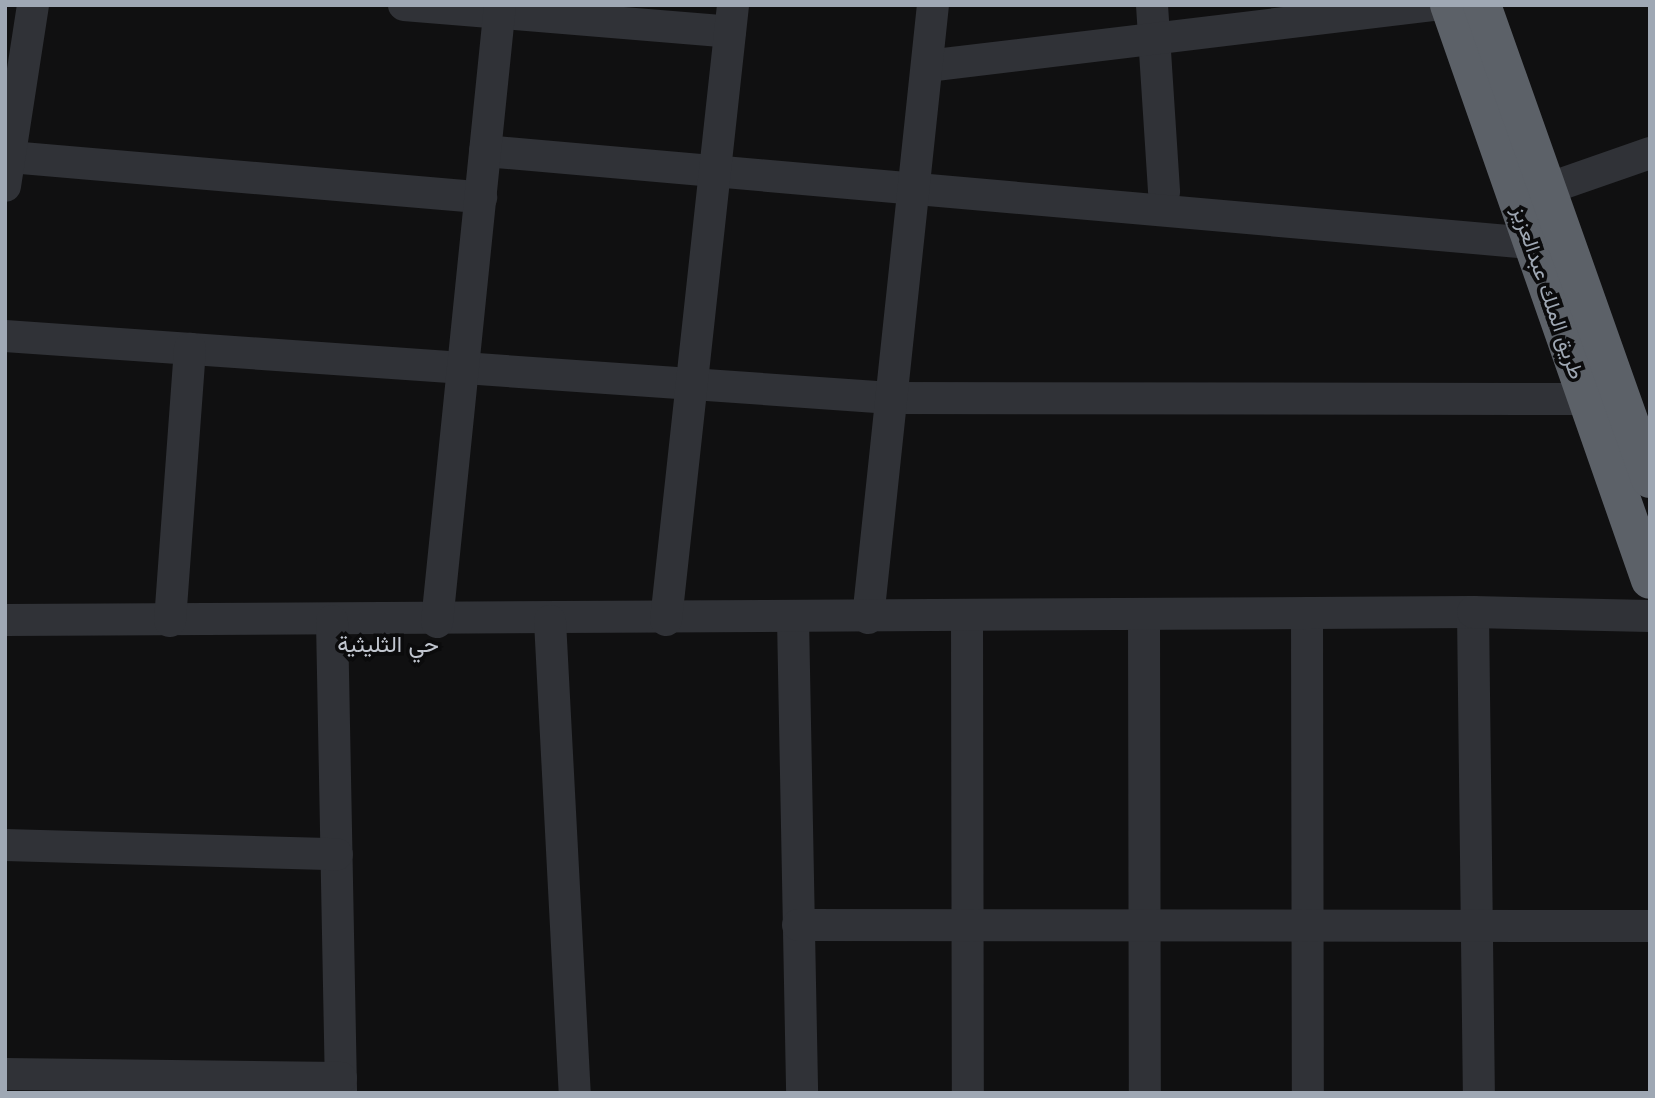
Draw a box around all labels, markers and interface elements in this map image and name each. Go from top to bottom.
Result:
street label: طريق الملك عبدالعزيز [1507,203,1589,383]
district label: حي الثليثية [337,630,439,658]

